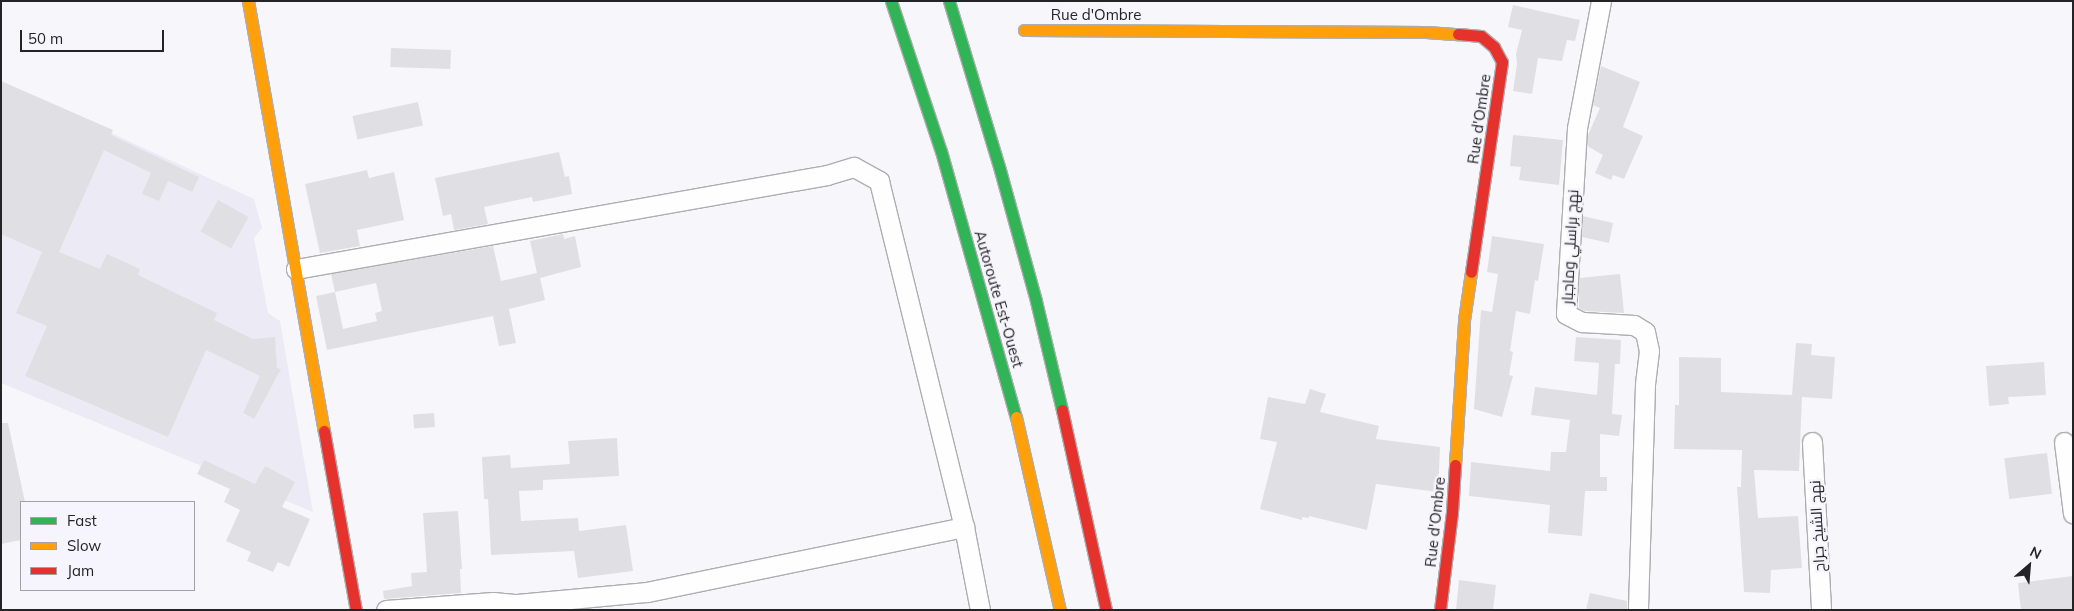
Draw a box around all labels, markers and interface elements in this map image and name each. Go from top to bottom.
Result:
street label: Rue d'Ombre [1051,6,1141,24]
scale bar [22,20,166,52]
text: 50 m [28,29,63,48]
street label: Rue d'Ombre [1464,73,1494,165]
street label: نهج براسلي وماجبار [1558,189,1582,305]
street label: Autoroute Est-Ouest [971,228,1027,370]
street label: Rue d'Ombre [1421,476,1449,568]
street label: نهج الشيخ جراح [1806,480,1828,572]
legend [20,501,195,591]
text: Fast [67,511,97,530]
text: Slow [67,536,101,555]
north arrow [2004,541,2054,591]
text: N [2027,542,2045,563]
text: Jam [67,561,94,580]

